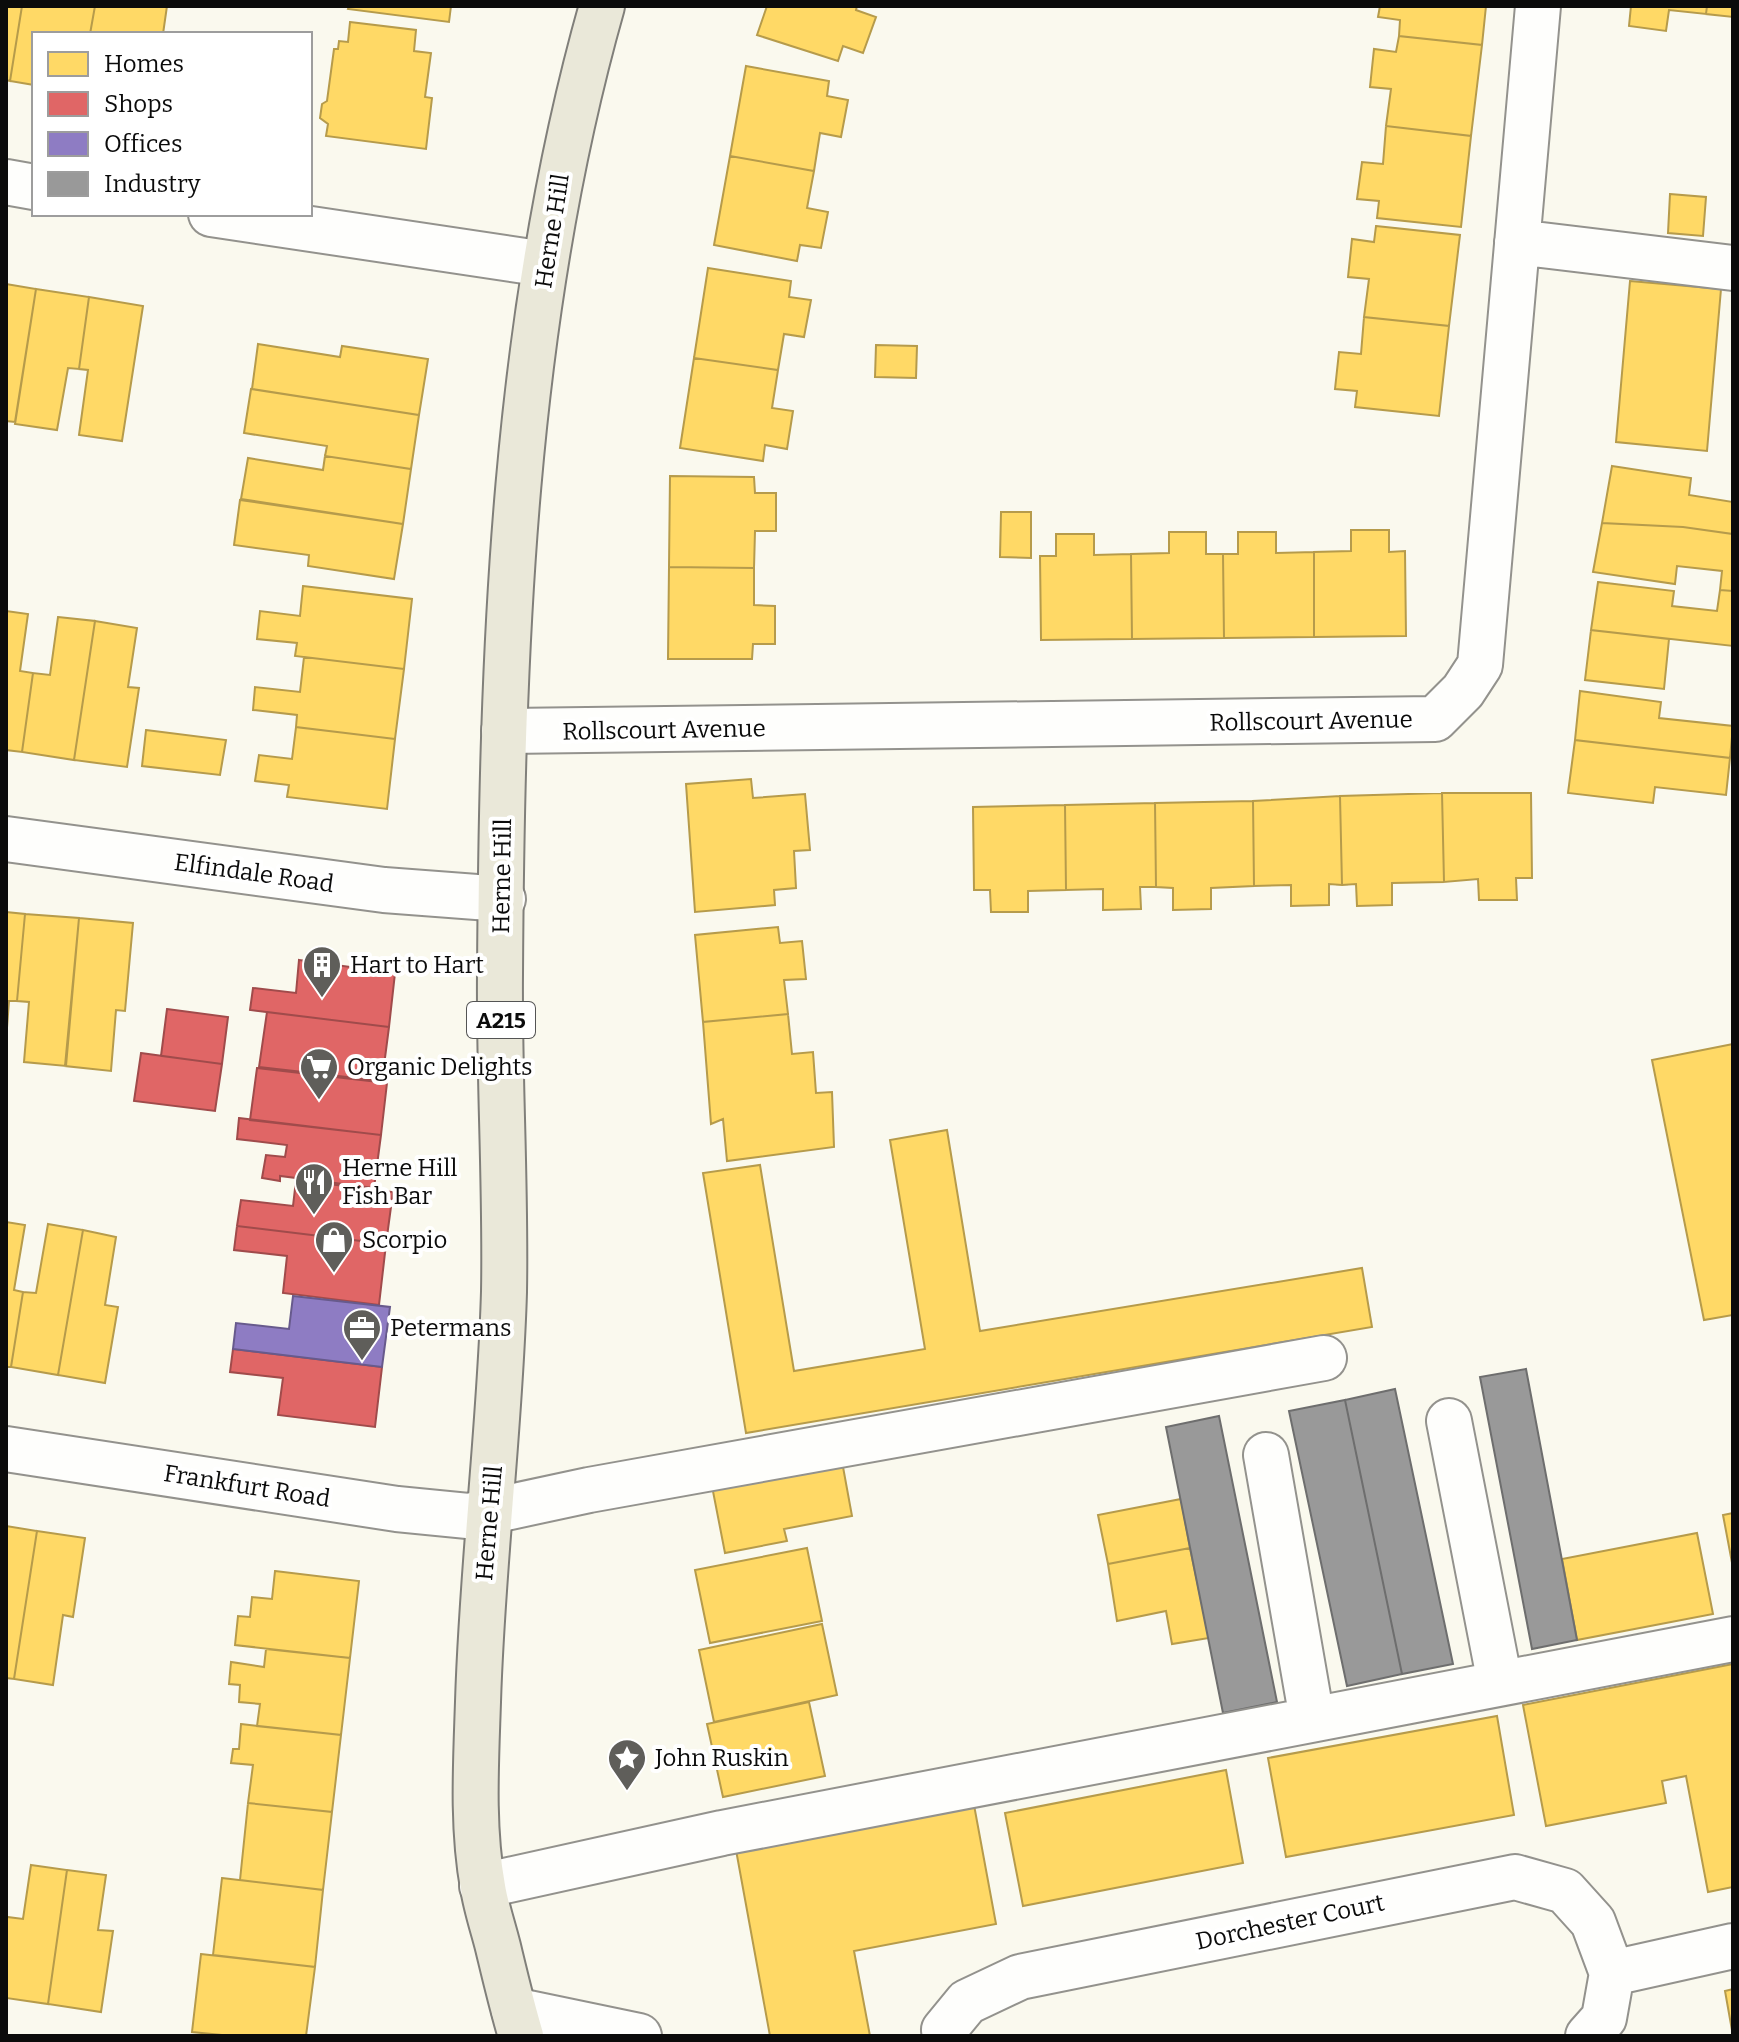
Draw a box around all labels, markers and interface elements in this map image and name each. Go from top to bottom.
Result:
legend [32,32,312,216]
text: Homes [104,50,184,78]
text: Shops [104,90,173,118]
text: Offices [104,130,182,158]
text: Industry [104,170,201,198]
street label: Herne Hill [529,172,575,290]
street label: Rollscourt Avenue [1209,705,1413,737]
street label: Rollscourt Avenue [562,714,766,746]
street label: Herne Hill [487,818,517,934]
street label: Elfindale Road [172,848,336,898]
building icon: Hart to Hart [301,944,343,999]
place label: Hart to Hart [350,951,484,979]
road number: A215 [467,1002,535,1038]
supermarket icon: Organic Delights [298,1046,340,1101]
place label: Organic Delights [347,1053,533,1081]
place label: Herne Hill Fish Bar [342,1154,457,1210]
restaurant icon: Herne Hill Fish Bar [293,1161,335,1216]
shop icon: Scorpio [313,1219,355,1274]
place label: Scorpio [362,1226,447,1254]
office icon: Petermans [341,1307,383,1362]
place label: Petermans [390,1314,512,1342]
street label: Frankfurt Road [162,1459,332,1513]
street label: Herne Hill [470,1464,508,1582]
place icon: John Ruskin [606,1737,648,1792]
place label: John Ruskin [654,1744,789,1772]
street label: Dorchester Court [1193,1888,1387,1956]

